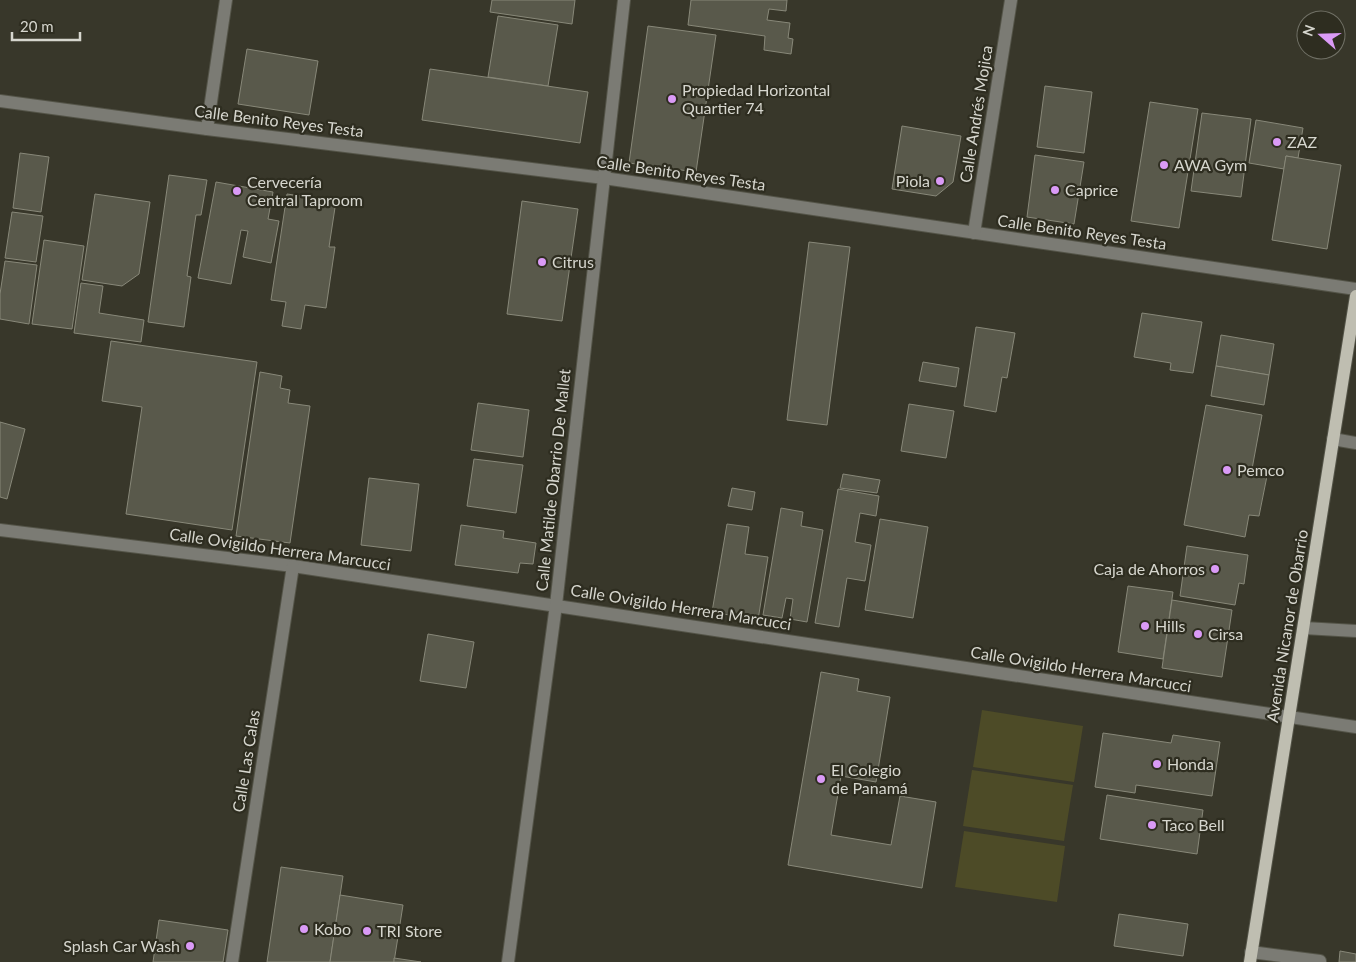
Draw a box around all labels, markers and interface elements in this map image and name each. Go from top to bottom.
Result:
scale bar [12,10,80,42]
north arrow [1296,10,1346,60]
text: 20 m [20,17,54,35]
text: N [1298,22,1318,38]
street label: Calle Andrés Mojica [955,44,996,184]
place label: Propiedad Horizontal Quartier 74 [682,80,830,117]
marker: Propiedad Horizontal Quartier 74 [666,93,678,105]
street label: Calle Benito Reyes Testa [193,101,365,140]
place label: ZAZ [1287,132,1317,151]
marker: ZAZ [1271,136,1283,148]
street label: Calle Benito Reyes Testa [595,151,767,194]
place label: AWA Gym [1174,155,1247,174]
marker: AWA Gym [1158,159,1170,171]
place label: Piola [896,171,930,190]
place label: Cervecería Central Taproom [247,172,363,209]
marker: Piola [934,175,946,187]
place label: Caprice [1065,180,1118,199]
marker: Caprice [1049,184,1061,196]
marker: Cervecería Central Taproom [231,185,243,197]
street label: Calle Benito Reyes Testa [996,210,1168,253]
place label: Citrus [552,252,594,271]
marker: Citrus [536,256,548,268]
street label: Calle Matilde Obarrio De Mallet [531,368,574,592]
place label: Pemco [1237,460,1284,479]
marker: Pemco [1221,464,1233,476]
street label: Calle Ovigildo Herrera Marcucci [168,524,392,573]
street label: Avenida Nicanor de Obarrio [1262,528,1311,724]
place label: Caja de Ahorros [1093,559,1205,578]
marker: Caja de Ahorros [1209,563,1221,575]
street label: Calle Ovigildo Herrera Marcucci [569,580,793,633]
place label: Hills [1155,616,1185,635]
marker: Hills [1139,620,1151,632]
place label: Cirsa [1208,624,1243,643]
marker: Cirsa [1192,628,1204,640]
street label: Calle Ovigildo Herrera Marcucci [969,642,1193,695]
street label: Calle Las Calas [228,708,263,813]
place label: Honda [1167,754,1214,773]
marker: Honda [1151,758,1163,770]
place label: El Colegio de Panamá [831,760,908,797]
marker: El Colegio de Panamá [815,773,827,785]
place label: Taco Bell [1162,815,1224,834]
marker: Taco Bell [1146,819,1158,831]
place label: Kobo [314,919,351,938]
place label: TRI Store [377,921,442,940]
marker: Kobo [298,923,310,935]
marker: TRI Store [361,925,373,937]
place label: Splash Car Wash [63,936,180,955]
marker: Splash Car Wash [184,940,196,952]

